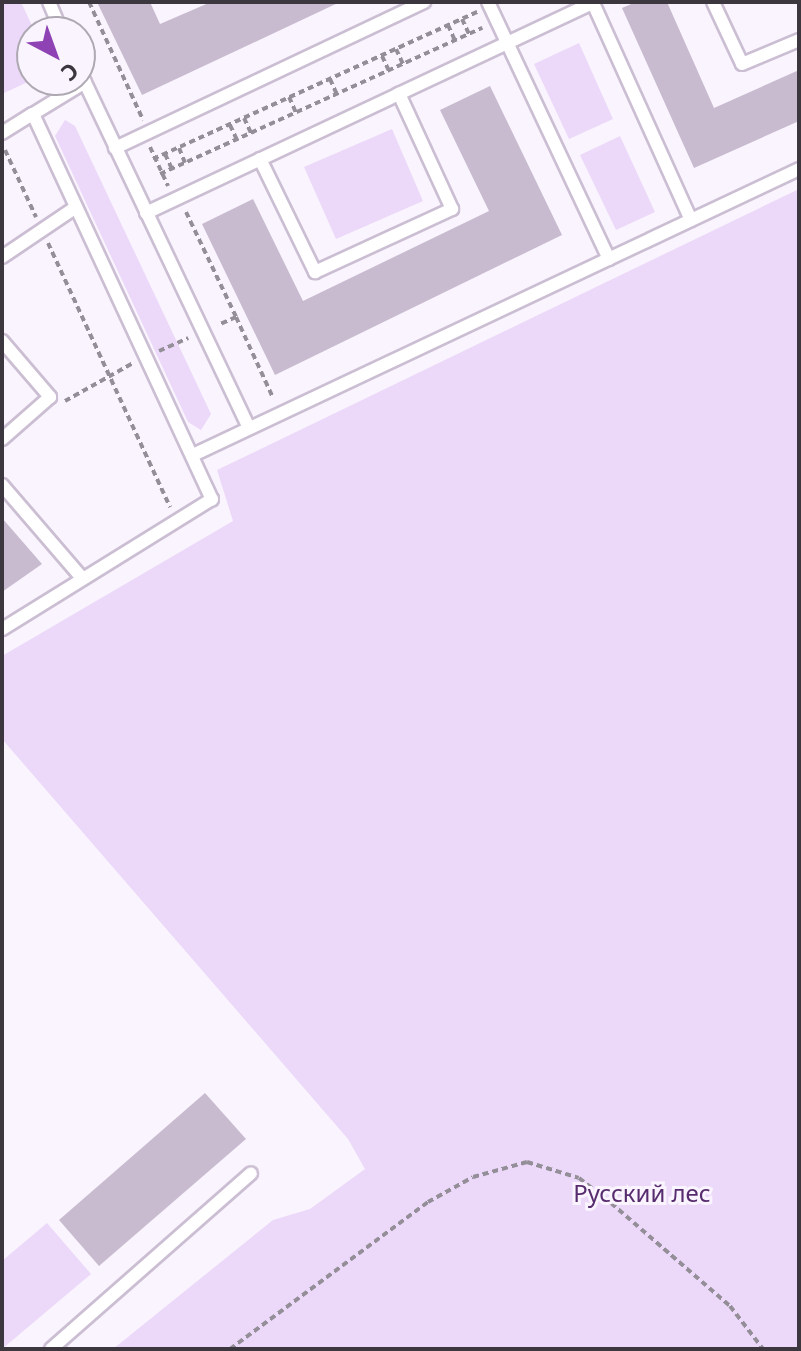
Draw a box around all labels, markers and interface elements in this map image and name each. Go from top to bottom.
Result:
north arrow [16,16,96,96]
text: С [55,57,86,89]
park label: Русский лес [573,1179,711,1207]

